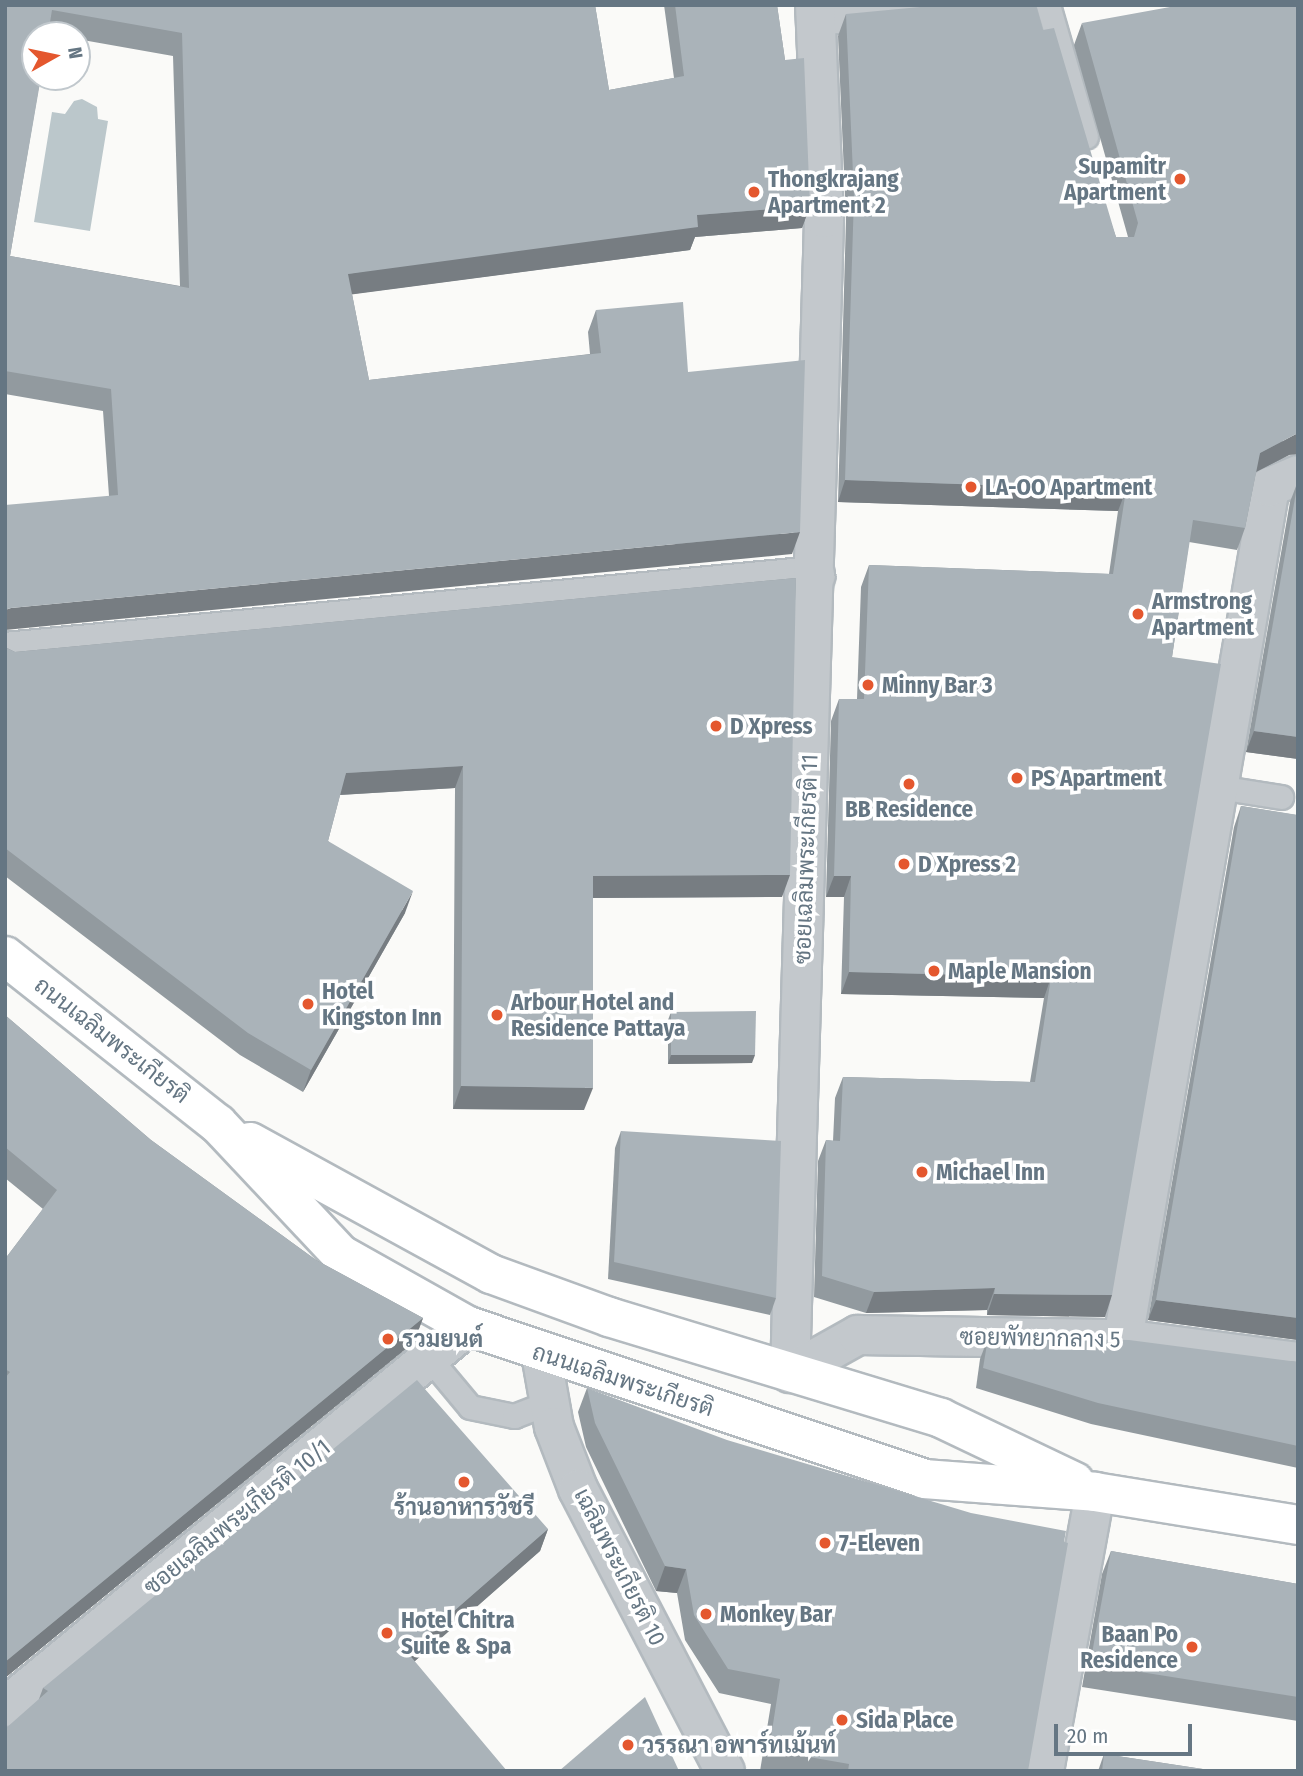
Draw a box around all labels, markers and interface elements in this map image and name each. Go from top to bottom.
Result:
north arrow [21,21,91,91]
text: N [63,46,88,60]
place label: Supamitr Apartment [1064,152,1166,206]
place label: Thongkrajang Apartment 2 [768,165,899,219]
marker: Supamitr Apartment [1172,171,1188,187]
marker: Thongkrajang Apartment 2 [746,184,762,200]
place label: LA-OO Apartment [985,473,1152,501]
marker: LA-OO Apartment [963,479,979,495]
place label: Armstrong Apartment [1152,587,1254,641]
marker: Armstrong Apartment [1130,606,1146,622]
place label: Minny Bar 3 [882,671,993,699]
marker: Minny Bar 3 [860,677,876,693]
place label: D Xpress [730,712,813,740]
marker: D Xpress [708,718,724,734]
street label: ซอยเฉลิมพระเกียรติ 11 [789,754,823,964]
place label: PS Apartment [1031,764,1162,792]
marker: PS Apartment [1009,770,1025,786]
marker: BB Residence [901,776,917,792]
place label: BB Residence [845,795,973,823]
place label: D Xpress 2 [918,850,1016,878]
marker: D Xpress 2 [896,856,912,872]
place label: Maple Mansion [948,957,1091,985]
marker: Maple Mansion [926,963,942,979]
street label: ถนนเฉลิมพระเกียรติ [29,971,195,1109]
place label: Hotel Kingston Inn [322,977,442,1031]
place label: Arbour Hotel and Residence Pattaya [511,988,685,1042]
marker: Hotel Kingston Inn [300,996,316,1012]
marker: Arbour Hotel and Residence Pattaya [489,1007,505,1023]
place label: Michael Inn [936,1158,1045,1186]
marker: Michael Inn [914,1164,930,1180]
street label: ซอยพัทยากลาง 5 [959,1323,1121,1353]
place label: รวมยนต์ [402,1325,483,1353]
marker: รวมยนต์ [380,1331,396,1347]
street label: ถนนเฉลิมพระเกียรติ [529,1338,717,1422]
street label: ซอยเฉลิมพระเกียรติ 10/1 [138,1433,336,1601]
marker: ร้านอาหารวัชรี [456,1474,472,1490]
street label: เฉลิมพระเกียรติ 10 [569,1484,671,1650]
place label: ร้านอาหารวัชรี [394,1493,534,1521]
place label: 7-Eleven [839,1529,920,1557]
marker: 7-Eleven [817,1535,833,1551]
place label: Monkey Bar [720,1600,832,1628]
place label: Hotel Chitra Suite & Spa [401,1606,515,1660]
marker: Monkey Bar [698,1606,714,1622]
place label: Baan Po Residence [1080,1620,1178,1674]
marker: Hotel Chitra Suite & Spa [379,1625,395,1641]
marker: Baan Po Residence [1184,1639,1200,1655]
place label: Sida Place [856,1706,954,1734]
scale bar [1058,1710,1196,1754]
marker: Sida Place [834,1712,850,1728]
text: 20 m [1067,1723,1108,1749]
place label: วรรณา อพาร์ทเม้นท์ [642,1731,836,1759]
marker: วรรณา อพาร์ทเม้นท์ [620,1737,636,1753]

